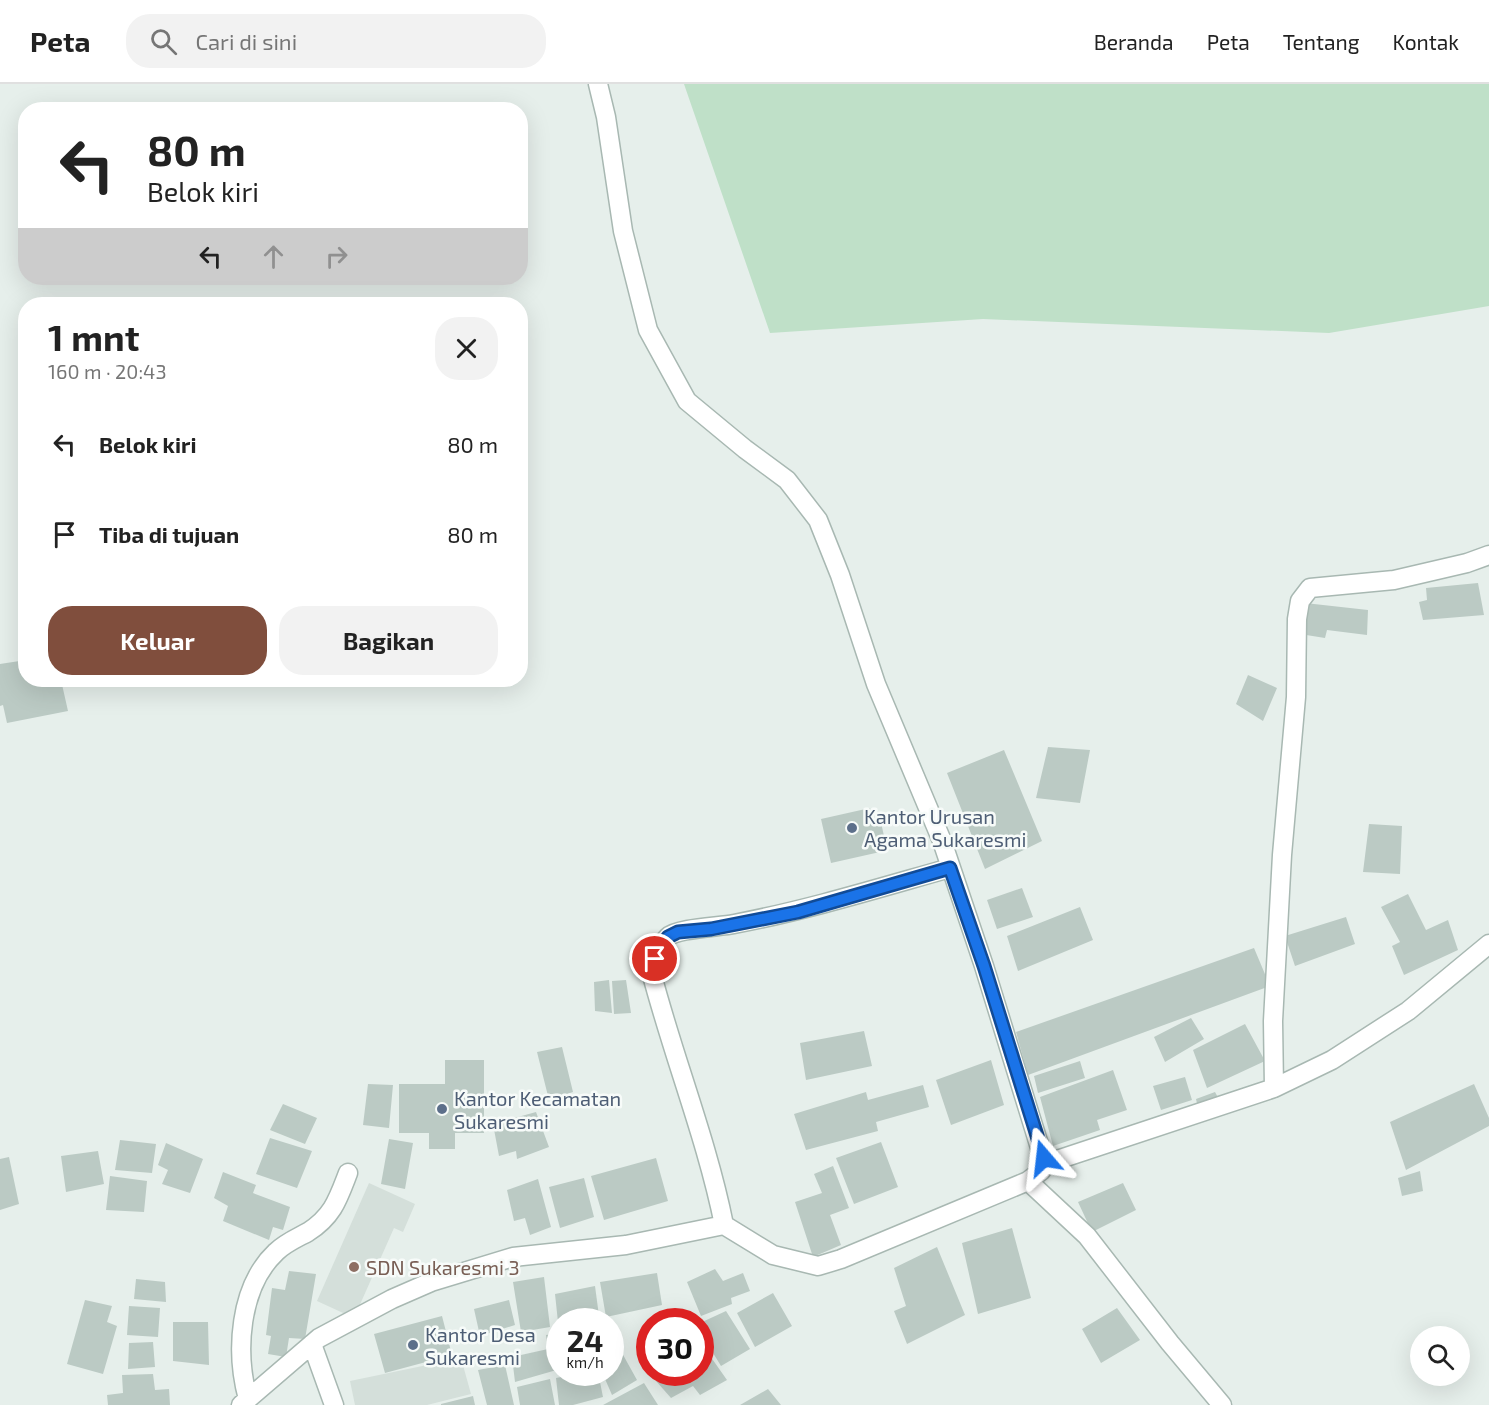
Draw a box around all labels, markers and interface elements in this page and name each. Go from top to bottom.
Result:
search box [126,14,546,68]
text: Peta [30,24,90,58]
icon: search [147,25,180,58]
text: Cari di sini [195,28,297,54]
text: Beranda [1094,29,1174,54]
text: Peta [1207,29,1250,54]
text: Tentang [1283,29,1360,54]
text: Kontak [1393,29,1459,54]
text: 80 m [147,124,246,174]
icon: left [48,126,126,204]
text: Belok kiri [147,175,259,207]
icon: left [194,240,227,273]
icon: ahead [257,240,290,273]
icon: right [320,240,353,273]
text: 1 mnt [48,315,139,358]
button: close [435,317,498,380]
text: 160 m · 20:43 [48,359,167,383]
icon: left [48,428,81,461]
text: Belok kiri [99,431,196,457]
text: 80 m [447,431,498,457]
icon: arrive [48,518,81,551]
text: Tiba di tujuan [99,521,239,547]
text: 80 m [447,521,498,547]
button: Keluar [48,606,267,675]
button: Bagikan [279,606,498,675]
place label: Kantor Urusan Agama Sukaresmi [864,804,1026,851]
marker: Kantor Urusan Agama Sukaresmi [845,821,859,835]
pin [629,933,680,984]
icon: arrive [638,942,671,975]
place label: Kantor Kecamatan Sukaresmi [454,1086,621,1133]
marker: Kantor Kecamatan Sukaresmi [435,1102,449,1116]
position arrow [1012,1126,1076,1190]
place label: SDN Sukaresmi 3 [366,1255,520,1279]
marker: SDN Sukaresmi 3 [347,1260,361,1274]
speed limit sign: 30 [636,1308,714,1386]
place label: Kantor Desa Sukaresmi [425,1322,536,1369]
text: 24 [567,1322,603,1358]
map controls [1410,1326,1470,1386]
button: search [1410,1326,1470,1386]
marker: Kantor Desa Sukaresmi [406,1338,420,1352]
text: km/h [566,1353,604,1371]

